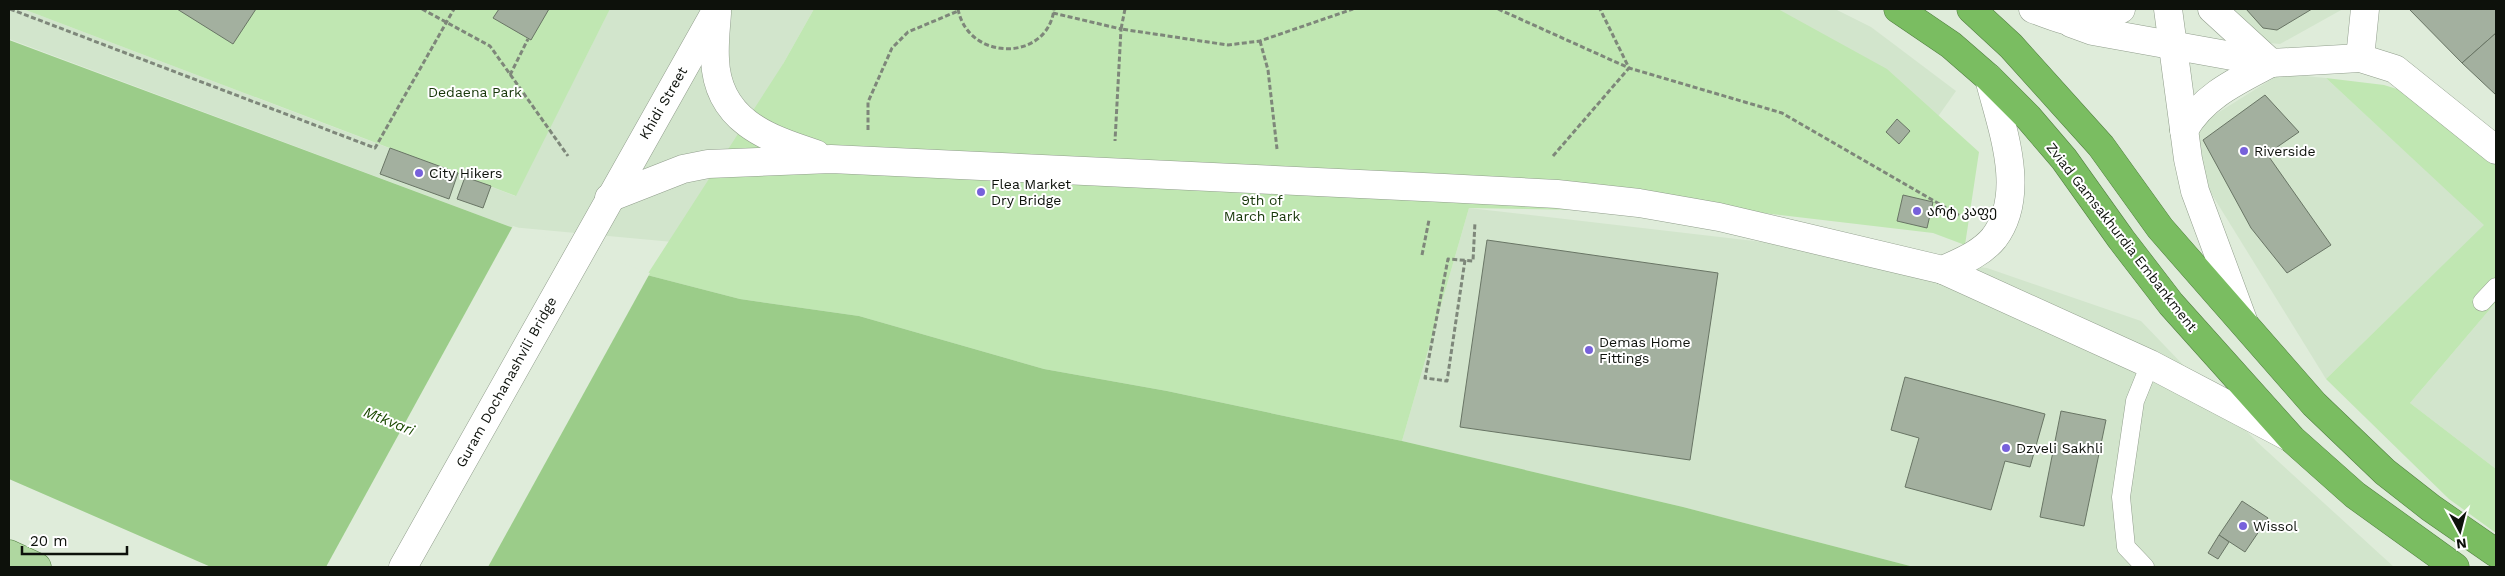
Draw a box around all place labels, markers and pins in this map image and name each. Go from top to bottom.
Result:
place label: Riverside [2254,143,2316,159]
marker: Riverside [2238,145,2250,157]
place label: City Hikers [429,165,502,181]
marker: City Hikers [413,167,425,179]
place label: Flea Market Dry Bridge [991,176,1071,208]
marker: Flea Market Dry Bridge [975,186,987,198]
place label: არტ კაფე [1927,203,1997,220]
marker: არტ კაფე [1911,205,1923,217]
place label: Demas Home Fittings [1599,334,1691,366]
marker: Demas Home Fittings [1583,344,1595,356]
place label: Dzveli Sakhli [2016,440,2103,456]
marker: Dzveli Sakhli [2000,442,2012,454]
place label: Wissol [2253,518,2298,534]
marker: Wissol [2237,520,2249,532]

